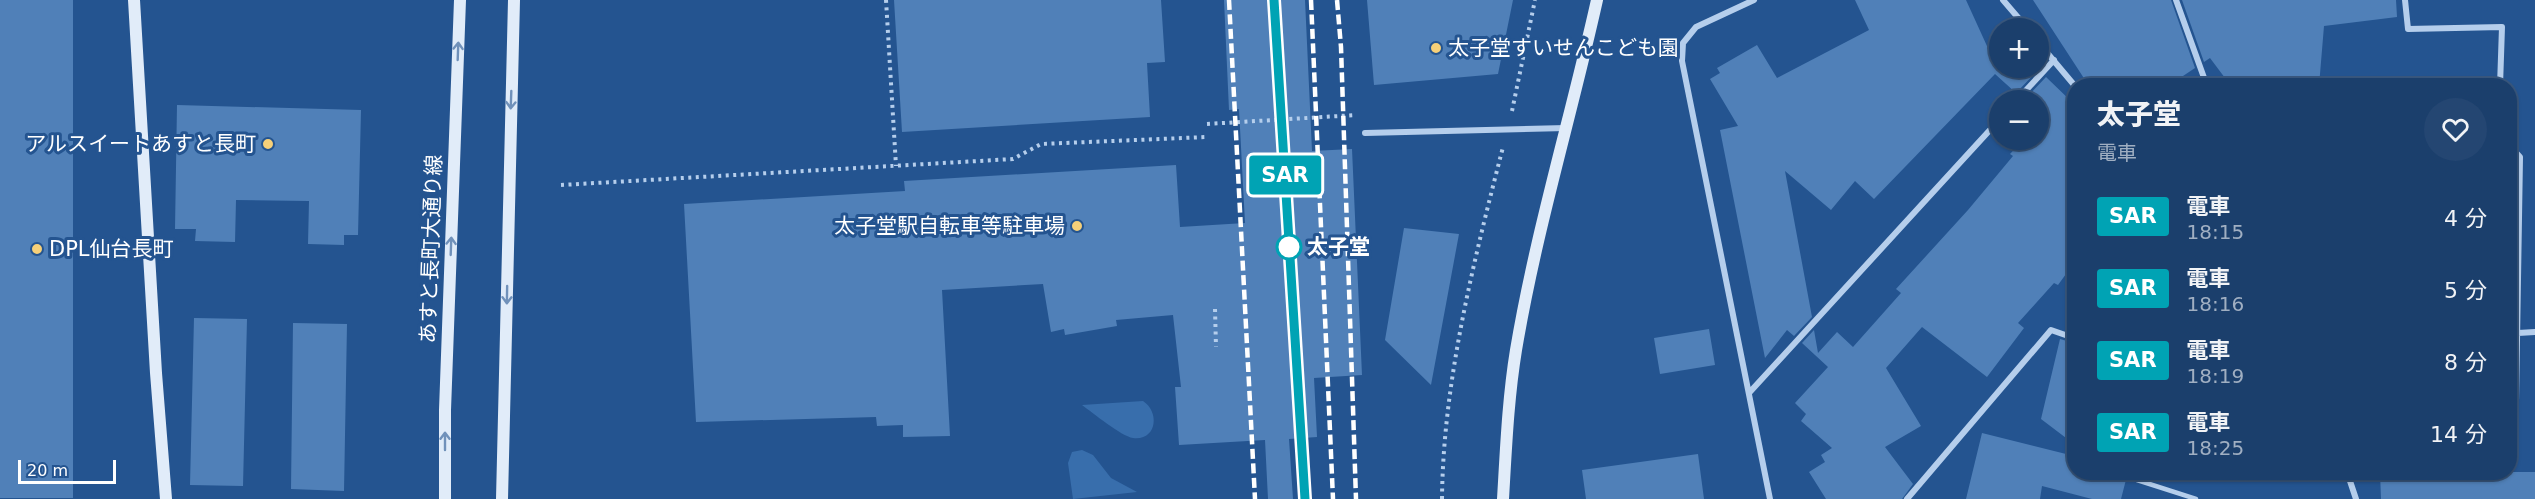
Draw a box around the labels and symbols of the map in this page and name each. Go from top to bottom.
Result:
place label: 太子堂すいせんこども園 [1448,36,1679,60]
one-way arrow [452,41,463,61]
marker: 太子堂すいせんこども園 [1429,41,1443,55]
one-way arrow [506,90,517,110]
place label: アルスイートあすと長町 [25,132,256,156]
marker: アルスイートあすと長町 [261,137,275,151]
street label: あすと長町大通り線 [416,154,446,344]
line badge: SAR [1250,156,1320,195]
place label: 太子堂駅自転車等駐車場 [834,214,1065,238]
marker: 太子堂駅自転車等駐車場 [1070,219,1084,233]
marker: 太子堂 [1276,234,1302,260]
place label: 太子堂 [1307,235,1370,259]
one-way arrow [445,236,456,256]
place label: DPL仙台長町 [49,237,174,261]
marker: DPL仙台長町 [30,242,44,256]
one-way arrow [501,285,512,305]
one-way arrow [439,431,451,451]
scale bar [18,457,116,484]

